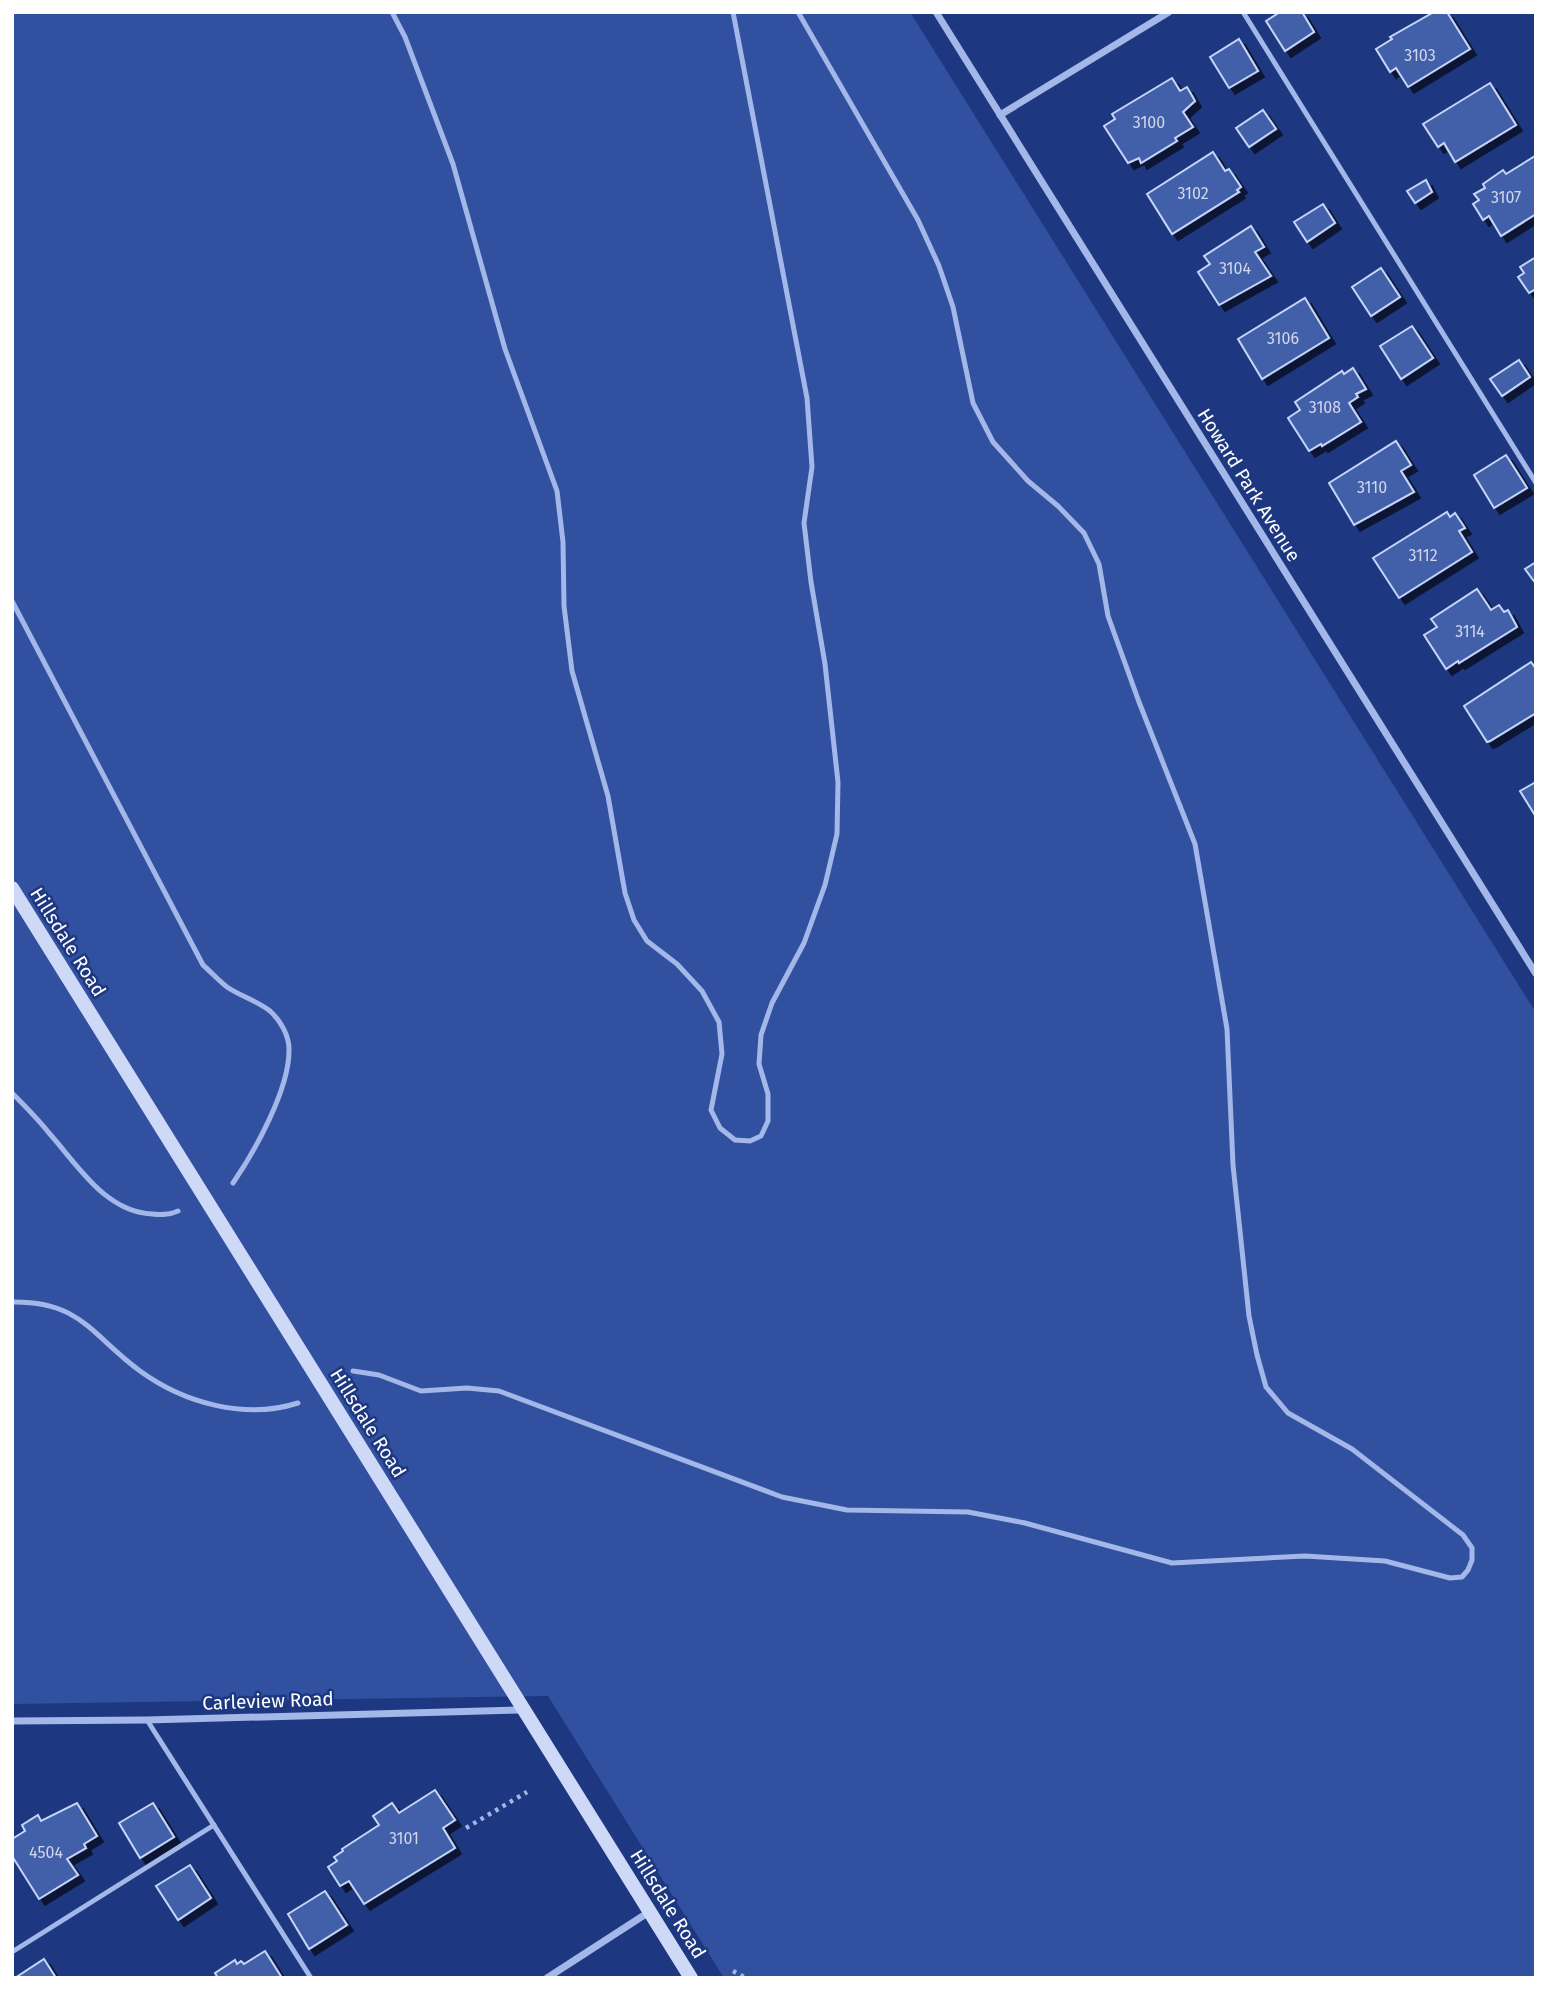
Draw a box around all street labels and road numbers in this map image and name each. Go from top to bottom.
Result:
street label: Howard Park Avenue [1193,404,1305,566]
street label: Hillsdale Road [25,883,111,1001]
street label: Hillsdale Road [325,1364,411,1482]
street label: Carleview Road [202,1687,334,1715]
street label: Hillsdale Road [625,1845,711,1963]

